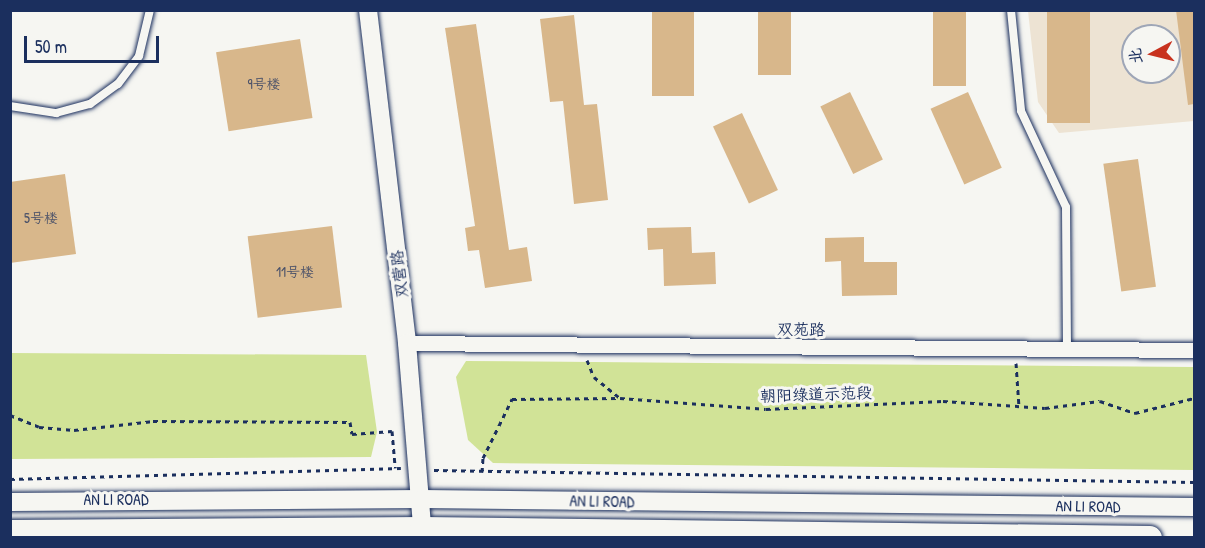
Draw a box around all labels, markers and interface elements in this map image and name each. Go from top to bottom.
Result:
scale bar [27,24,162,62]
north arrow [1121,24,1181,84]
text: 50 m [35,34,67,59]
text: 北 [1123,47,1147,65]
house number: 9号楼 [247,76,281,92]
house number: 5号楼 [24,210,58,226]
street label: 双营路 [387,249,411,299]
house number: 11号楼 [276,264,314,280]
street label: 双苑路 [777,319,825,339]
street label: 朝阳绿道示范段 [760,382,872,406]
street label: AN LI ROAD [84,489,148,509]
street label: AN LI ROAD [569,491,635,511]
street label: AN LI ROAD [1055,496,1121,516]

